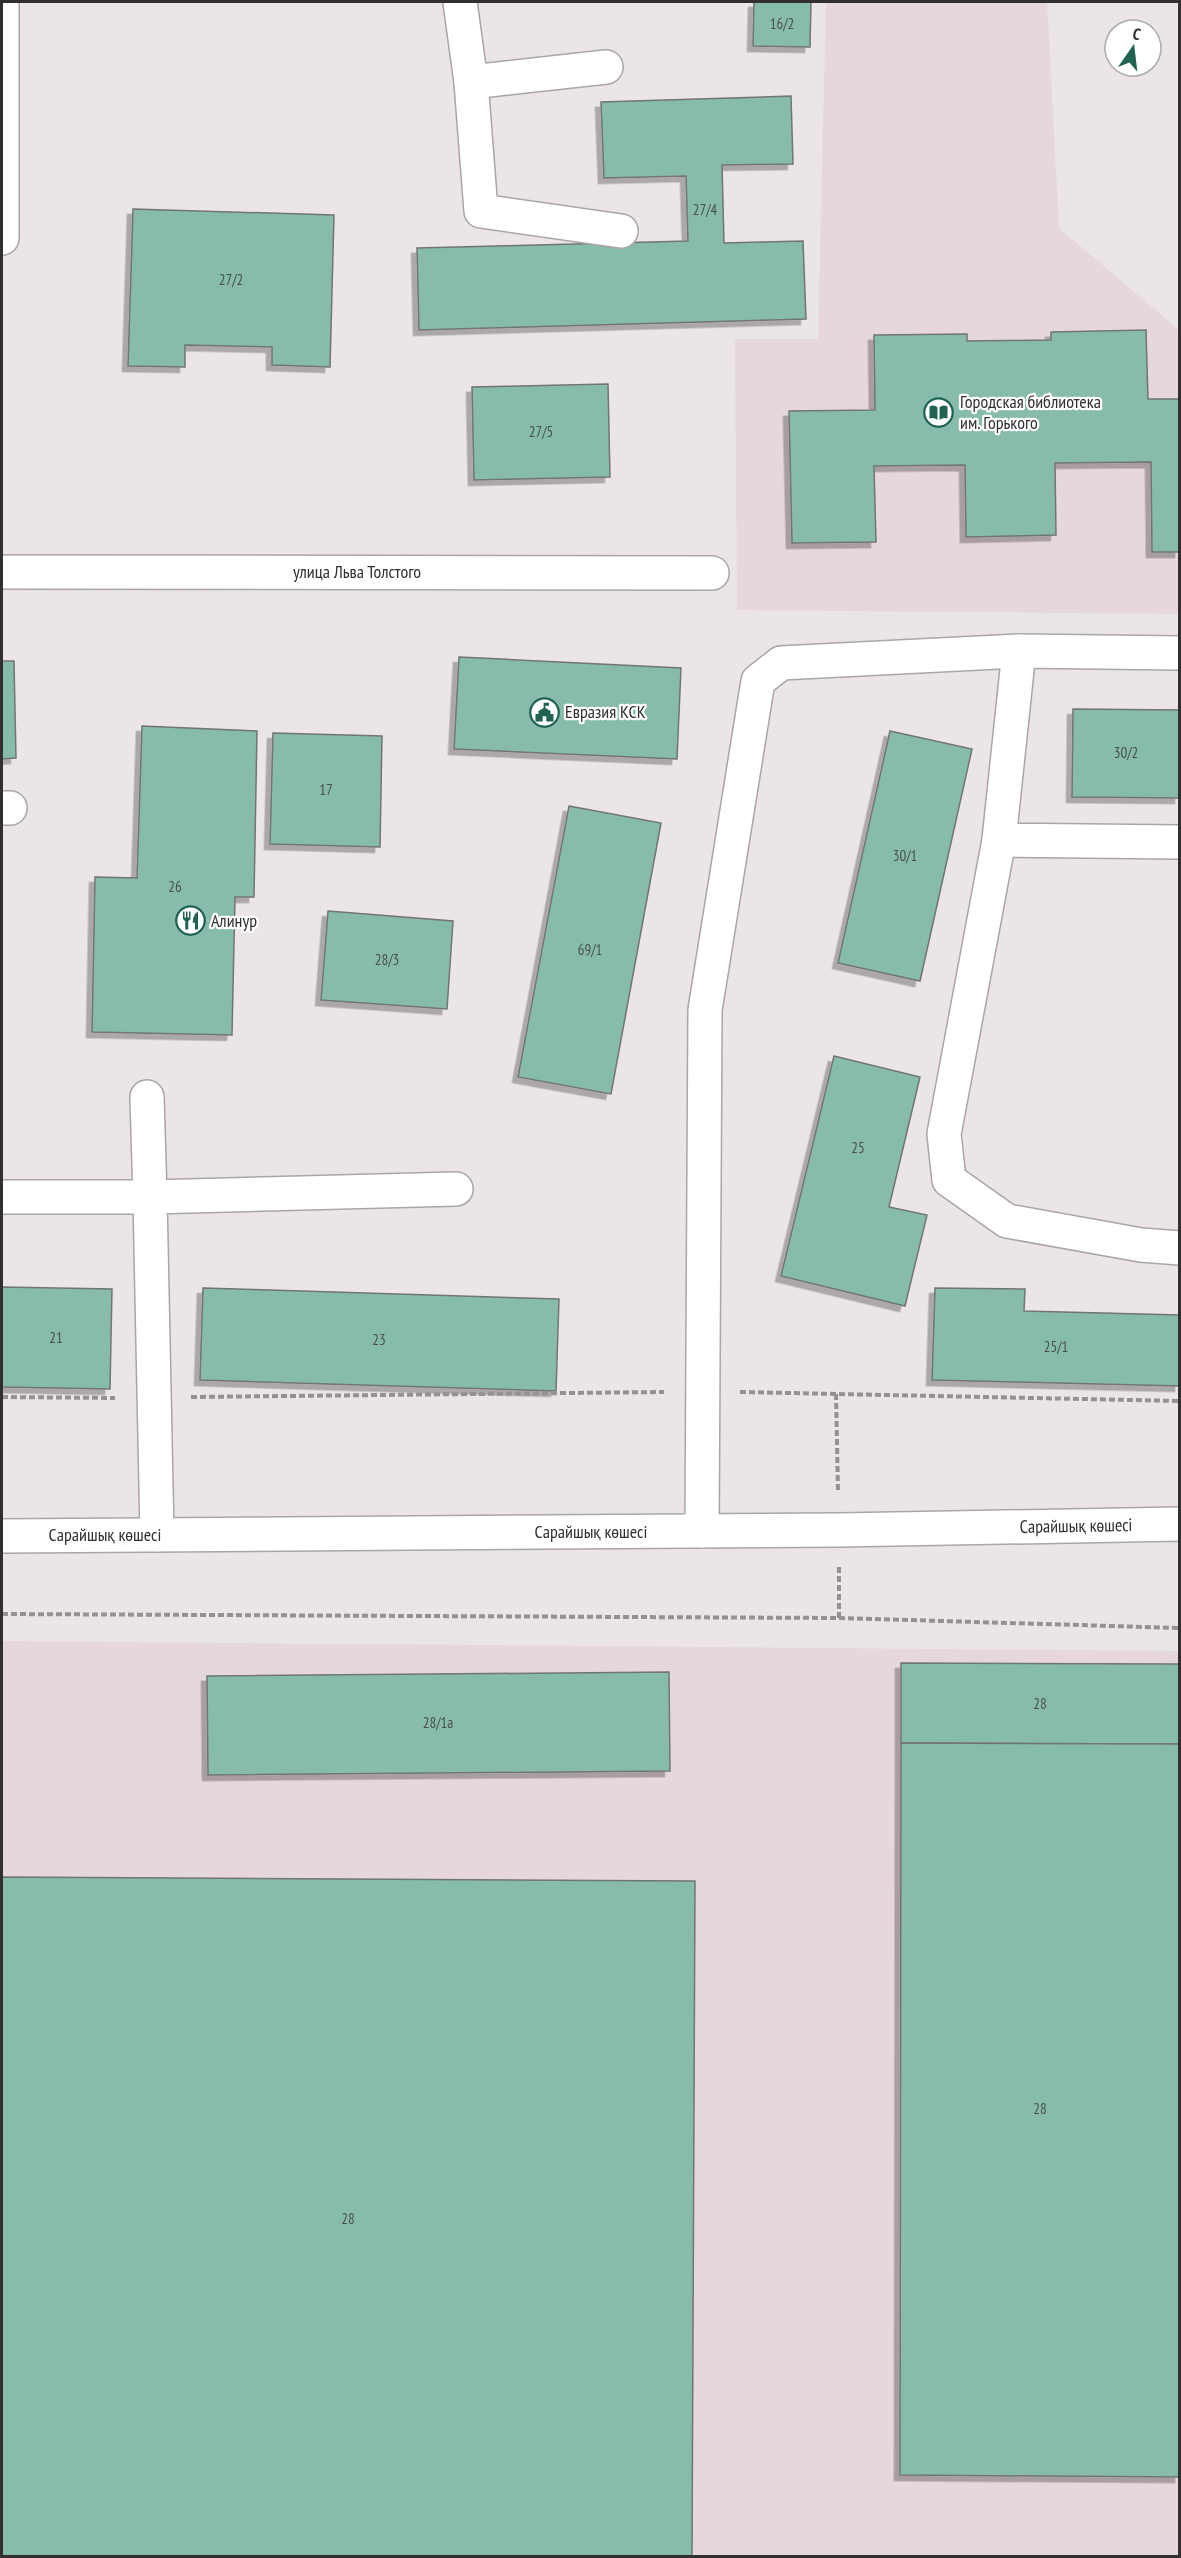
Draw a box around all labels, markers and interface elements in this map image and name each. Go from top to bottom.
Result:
house number: 16/2 [770,14,794,33]
north arrow [1103,18,1163,78]
text: С [1131,23,1143,44]
house number: 27/4 [693,200,718,219]
house number: 27/2 [219,270,243,289]
place label: Городская библиотека им. Горького [960,390,1101,434]
library icon: Городская библиотека им. Горького [923,396,955,428]
house number: 27/5 [529,422,553,441]
street label: улица Льва Толстого [293,560,421,583]
public building icon: Евразия КСК [528,696,560,728]
place label: Евразия КСК [565,700,646,723]
house number: 30/2 [1114,743,1138,762]
house number: 17 [319,780,333,799]
house number: 30/1 [893,846,917,865]
house number: 26 [168,877,182,896]
restaurant icon: Алинур [174,905,206,937]
place label: Алинур [211,909,257,932]
house number: 69/1 [578,940,602,959]
house number: 28/3 [375,950,399,969]
house number: 25 [851,1138,865,1157]
house number: 21 [49,1328,63,1347]
house number: 23 [372,1330,386,1349]
house number: 25/1 [1044,1337,1068,1356]
street label: Сарайшық көшесі [1019,1513,1133,1538]
street label: Сарайшық көшесі [535,1520,647,1543]
street label: Сарайшық көшесі [49,1523,161,1546]
house number: 28 [1033,1694,1047,1713]
house number: 28/1а [423,1713,453,1732]
house number: 28 [1033,2099,1047,2118]
house number: 28 [341,2209,355,2228]

